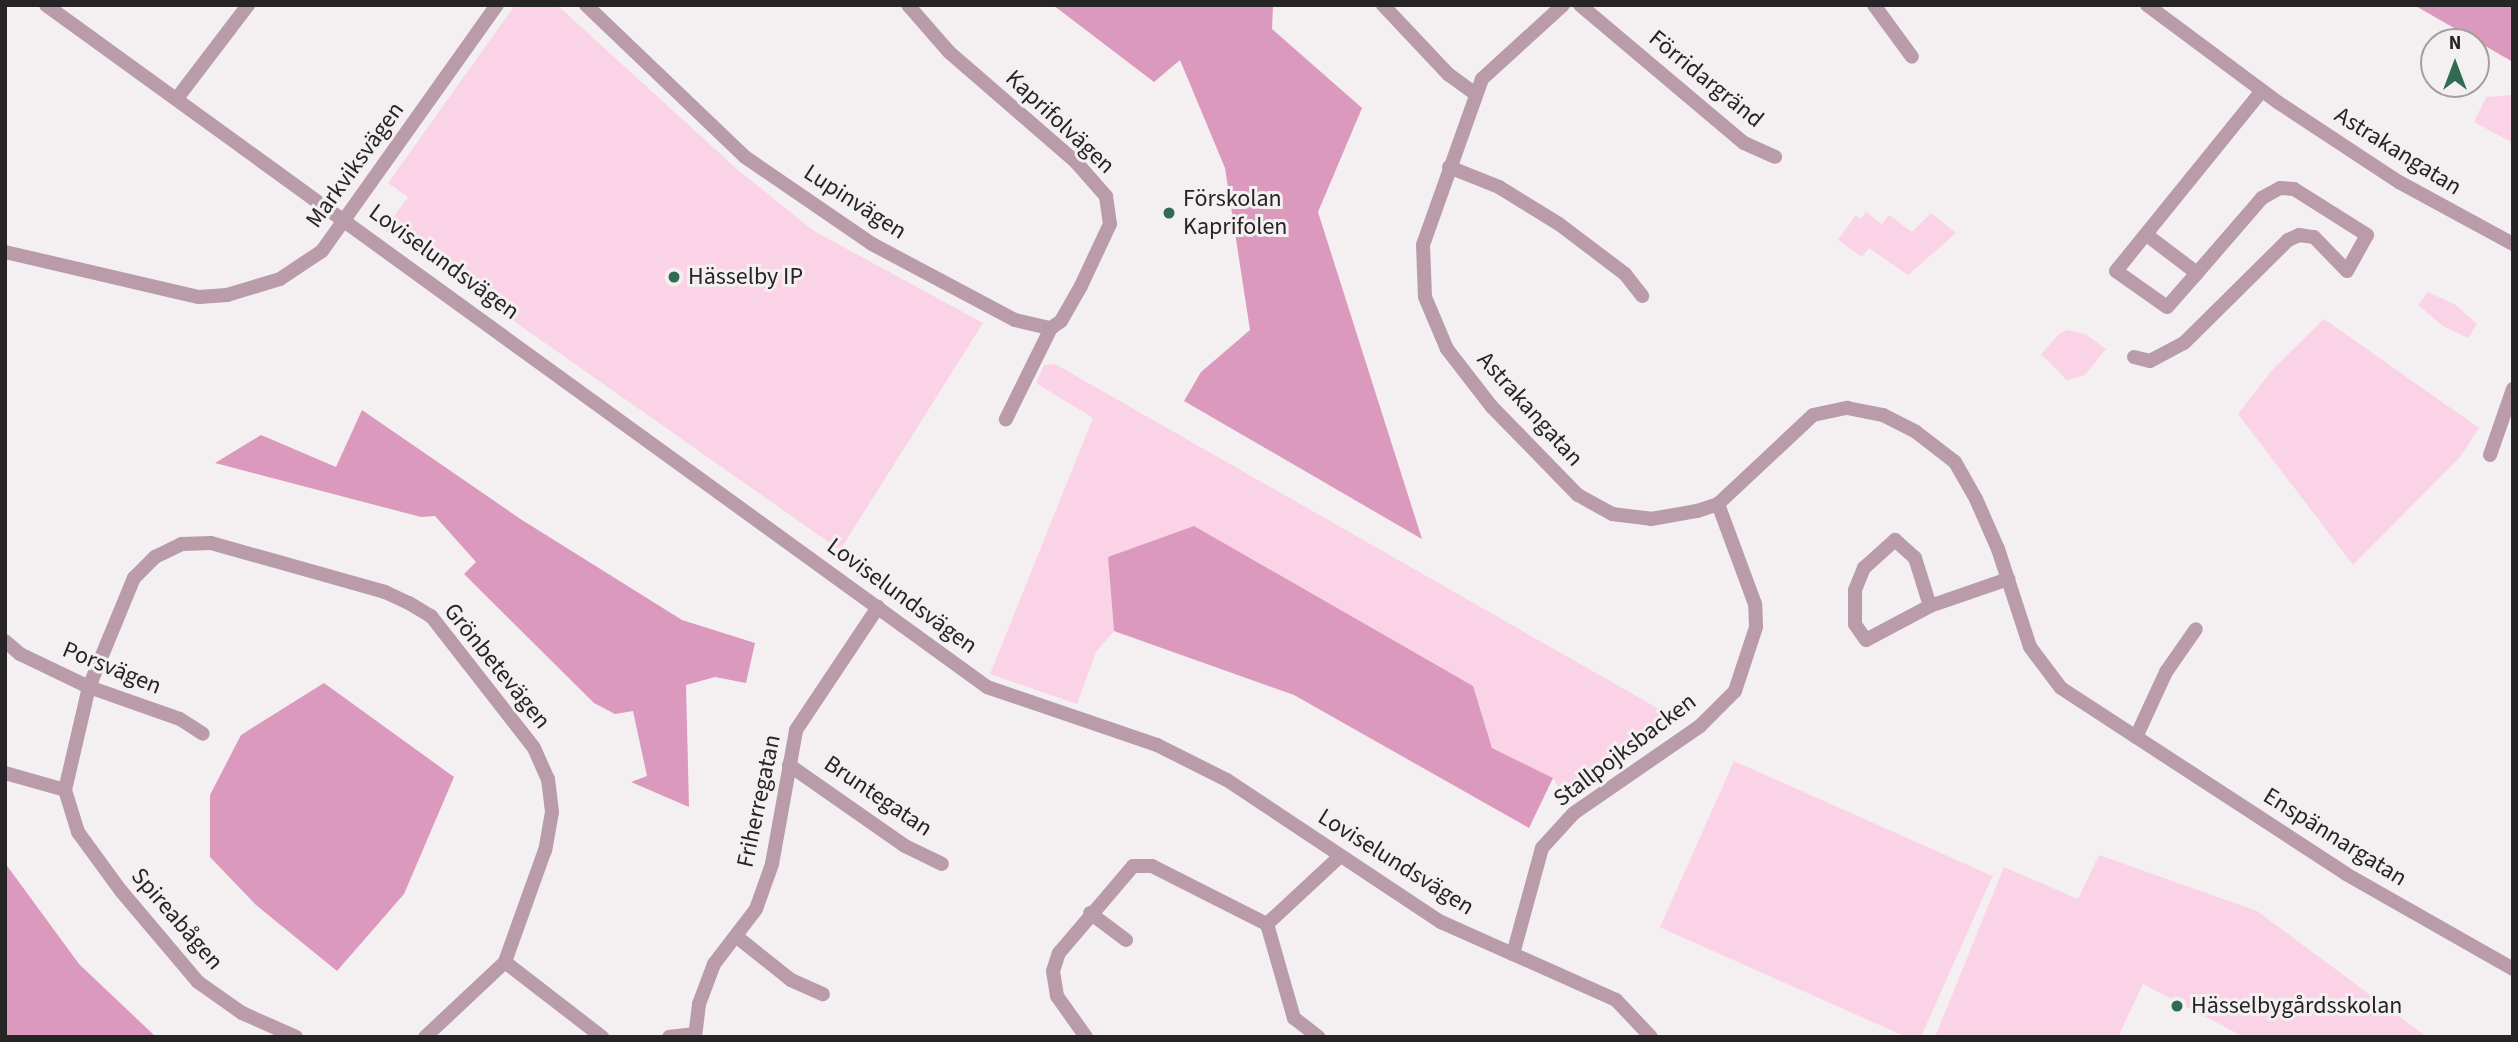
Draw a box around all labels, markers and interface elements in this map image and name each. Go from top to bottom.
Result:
street label: Förridargränd [1643,24,1769,134]
north arrow [2420,28,2490,98]
text: N [2449,30,2461,57]
street label: Kaprifolvägen [999,64,1121,180]
street label: Markviksvägen [300,96,410,234]
street label: Astrakangatan [2329,101,2467,201]
street label: Lupinvägen [798,158,912,246]
place label: Förskolan Kaprifolen [1183,185,1287,241]
street label: Loviselundsvägen [363,198,525,326]
marker: Förskolan Kaprifolen [1161,205,1177,221]
place label: Hässelby IP [688,263,803,291]
marker: Hässelby IP [666,269,682,285]
street label: Astrakangatan [1471,346,1589,472]
street label: Loviselundsvägen [821,532,983,660]
street label: Grönbetevägen [438,597,556,735]
street label: Porsvägen [58,635,166,701]
street label: Stallpojksbacken [1548,687,1702,813]
street label: Friherregatan [731,732,787,870]
street label: Bruntegatan [818,749,938,843]
street label: Enspännargatan [2258,781,2412,893]
street label: Loviselundsvägen [1313,802,1479,922]
street label: Spireabågen [125,862,229,976]
place label: Hässelbygårdsskolan [2191,992,2402,1020]
marker: Hässelbygårdsskolan [2169,998,2185,1014]

